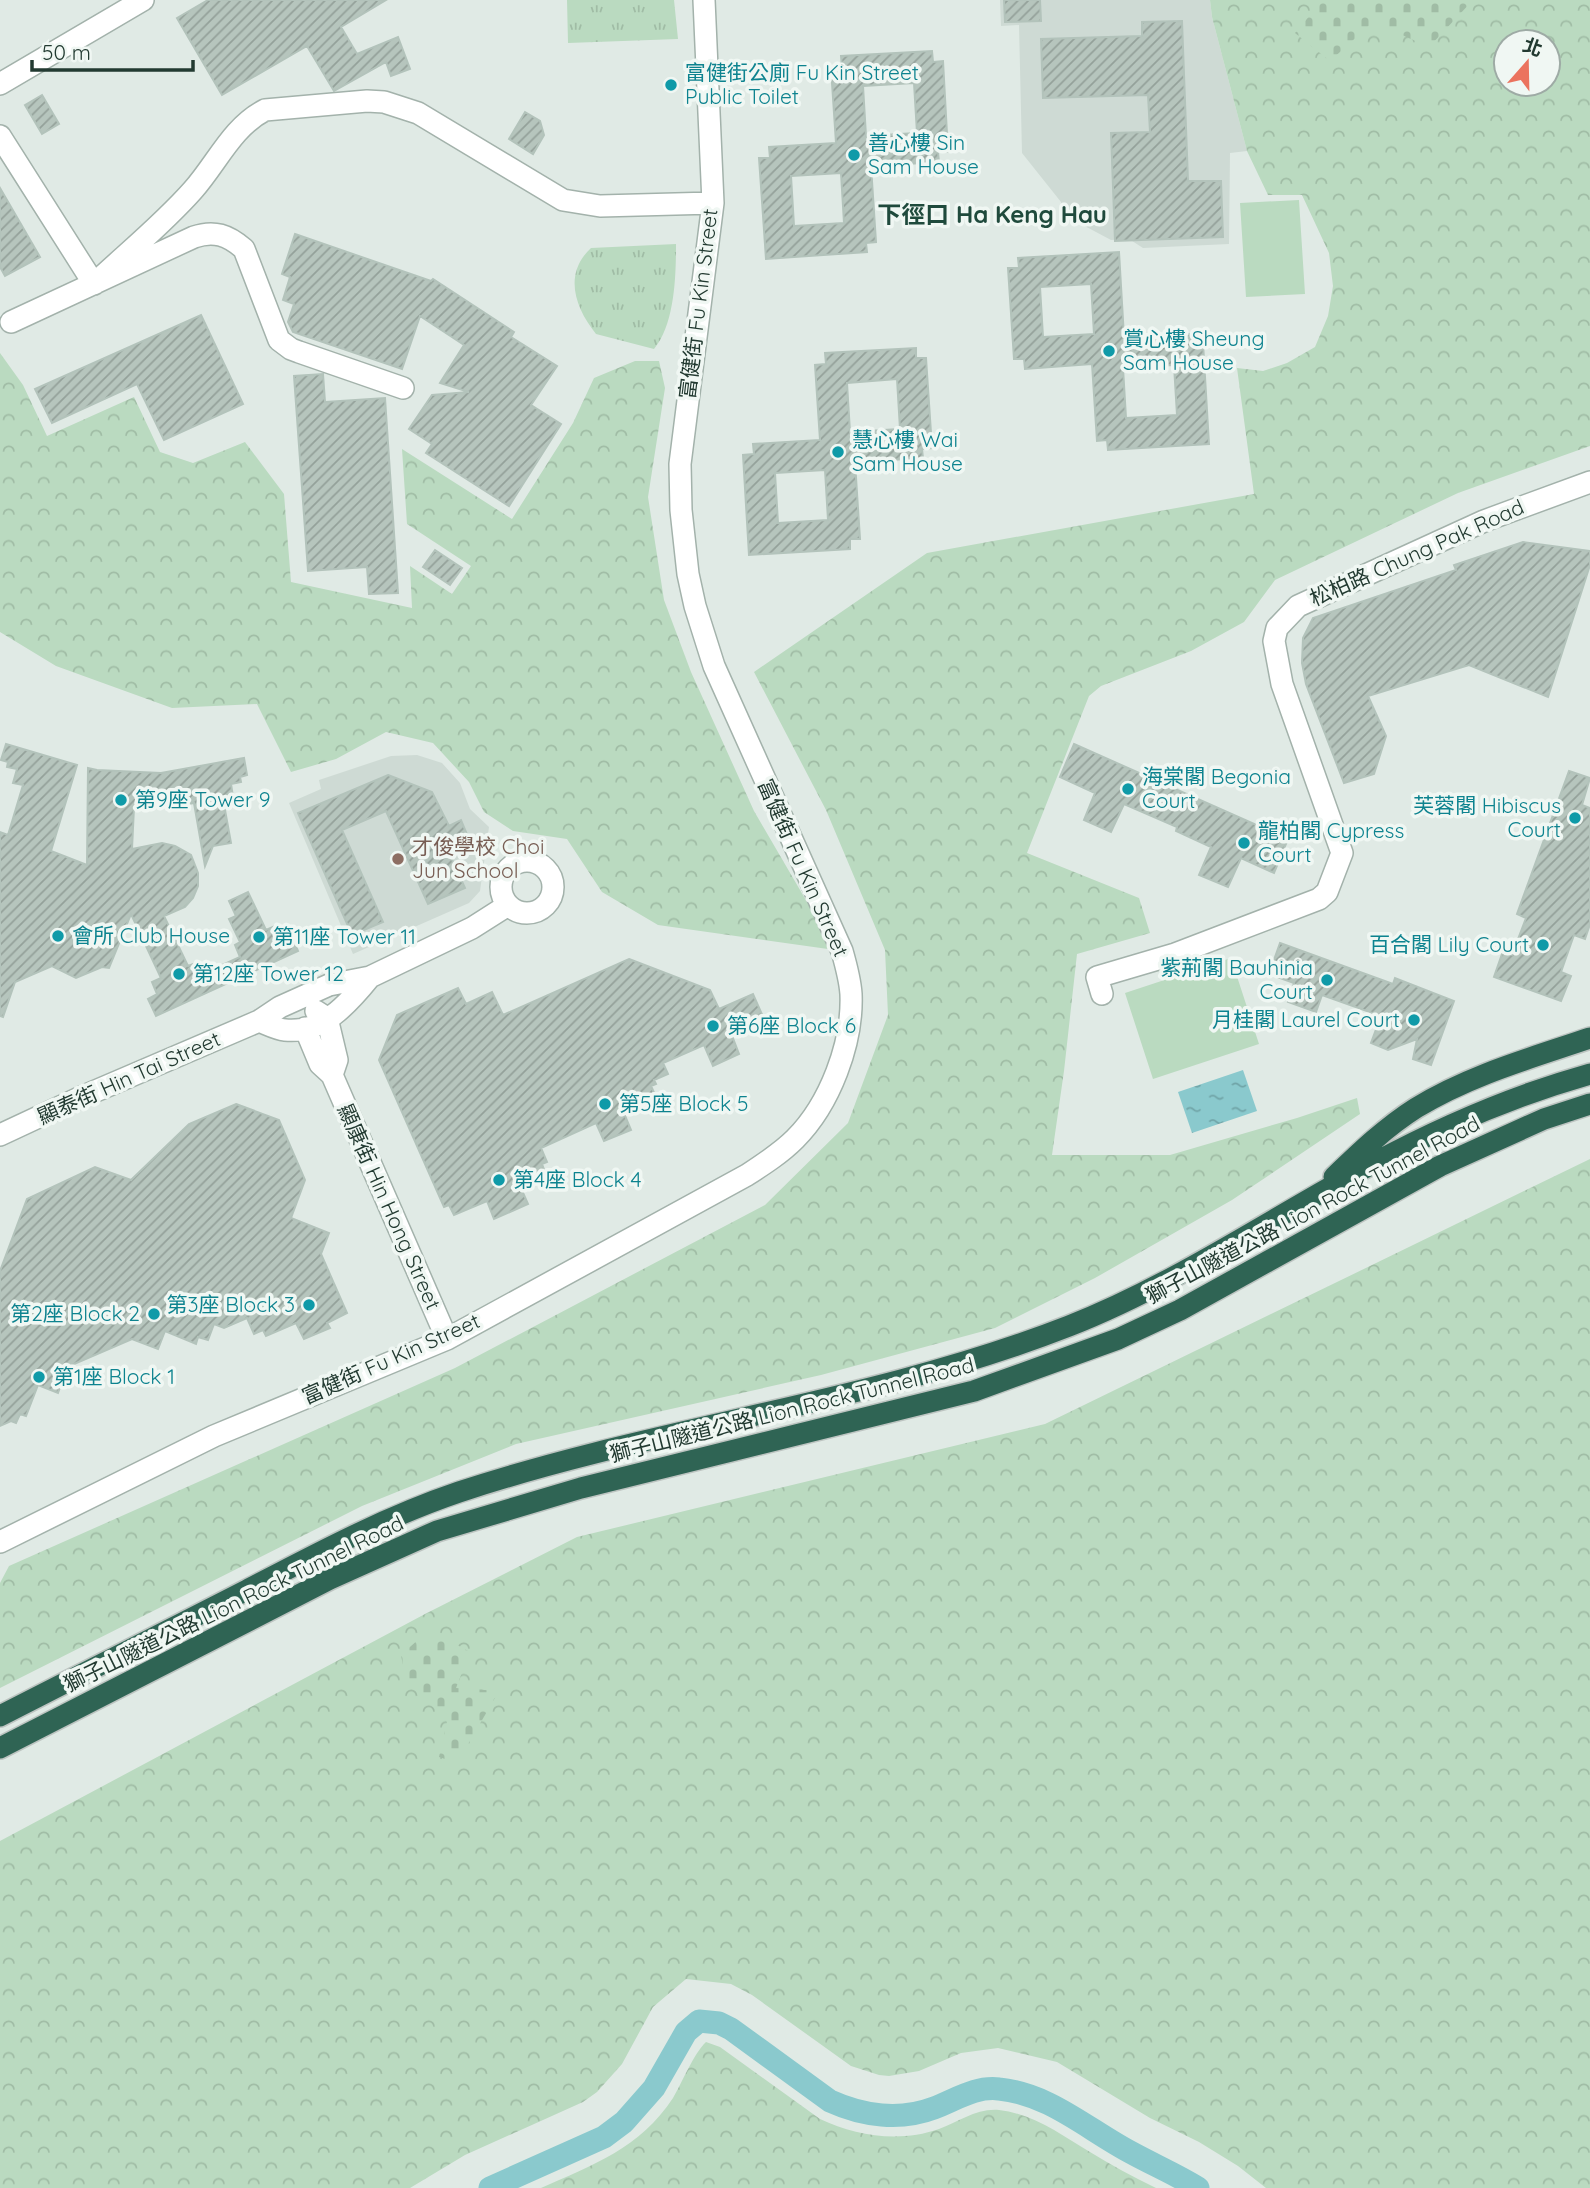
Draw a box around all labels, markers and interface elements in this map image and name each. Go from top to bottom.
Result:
scale bar [32,28,192,72]
north arrow [1492,28,1562,98]
text: 北 [1520,32,1546,62]
text: 50 m [42,39,91,65]
place label: 富健街公廁 Fu Kin Street Public Toilet [685,59,919,109]
marker: 富健街公廁 Fu Kin Street Public Toilet [663,77,679,93]
place label: 善心樓 Sin Sam House [868,129,979,179]
marker: 善心樓 Sin Sam House [846,147,862,163]
district label: 下徑口 Ha Keng Hau [877,199,1107,229]
street label: 富健街 Fu Kin Street [673,207,723,401]
place label: 賞心樓 Sheung Sam House [1123,325,1265,375]
marker: 賞心樓 Sheung Sam House [1101,343,1117,359]
place label: 慧心樓 Wai Sam House [852,426,963,476]
marker: 慧心樓 Wai Sam House [830,444,846,460]
street label: 松柏路 Chung Pak Road [1306,493,1528,611]
place label: 海棠閣 Begonia Court [1142,763,1291,813]
street label: 富健街 Fu Kin Street [753,775,855,961]
marker: 海棠閣 Begonia Court [1120,781,1136,797]
place label: 第9座 Tower 9 [135,786,271,812]
marker: 第9座 Tower 9 [113,792,129,808]
place label: 芙蓉閣 Hibiscus Court [1413,792,1561,842]
marker: 芙蓉閣 Hibiscus Court [1567,810,1583,826]
place label: 龍柏閣 Cypress Court [1258,817,1404,867]
place label: 才俊學校 Choi Jun School [412,833,545,883]
marker: 龍柏閣 Cypress Court [1236,835,1252,851]
marker: 才俊學校 Choi Jun School [390,851,406,867]
place label: 會所 Club House [72,922,230,948]
place label: 第11座 Tower 11 [273,923,416,949]
marker: 會所 Club House [50,928,66,944]
marker: 第11座 Tower 11 [251,929,267,945]
place label: 百合閣 Lily Court [1369,931,1529,957]
marker: 百合閣 Lily Court [1535,937,1551,953]
place label: 紫荊閣 Bauhinia Court [1160,954,1313,1004]
place label: 第12座 Tower 12 [193,960,344,986]
marker: 第12座 Tower 12 [171,966,187,982]
marker: 紫荊閣 Bauhinia Court [1319,972,1335,988]
place label: 月桂閣 Laurel Court [1212,1006,1400,1032]
place label: 第6座 Block 6 [727,1012,856,1038]
marker: 月桂閣 Laurel Court [1406,1012,1422,1028]
marker: 第6座 Block 6 [705,1018,721,1034]
street label: 顯泰街 Hin Tai Street [33,1025,224,1129]
place label: 第5座 Block 5 [619,1090,748,1116]
marker: 第5座 Block 5 [597,1096,613,1112]
street label: 顯康街 Hin Hong Street [333,1100,447,1313]
street label: 獅子山隧道公路 Lion Rock Tunnel Road [1141,1110,1484,1308]
place label: 第4座 Block 4 [513,1166,642,1192]
marker: 第4座 Block 4 [491,1172,507,1188]
place label: 第3座 Block 3 [167,1291,295,1317]
marker: 第3座 Block 3 [301,1297,317,1313]
place label: 第2座 Block 2 [10,1300,140,1326]
marker: 第2座 Block 2 [146,1306,162,1322]
street label: 富健街 Fu Kin Street [298,1307,484,1409]
street label: 獅子山隧道公路 Lion Rock Tunnel Road [607,1351,977,1467]
place label: 第1座 Block 1 [53,1363,175,1389]
marker: 第1座 Block 1 [31,1369,47,1385]
street label: 獅子山隧道公路 Lion Rock Tunnel Road [60,1509,408,1697]

